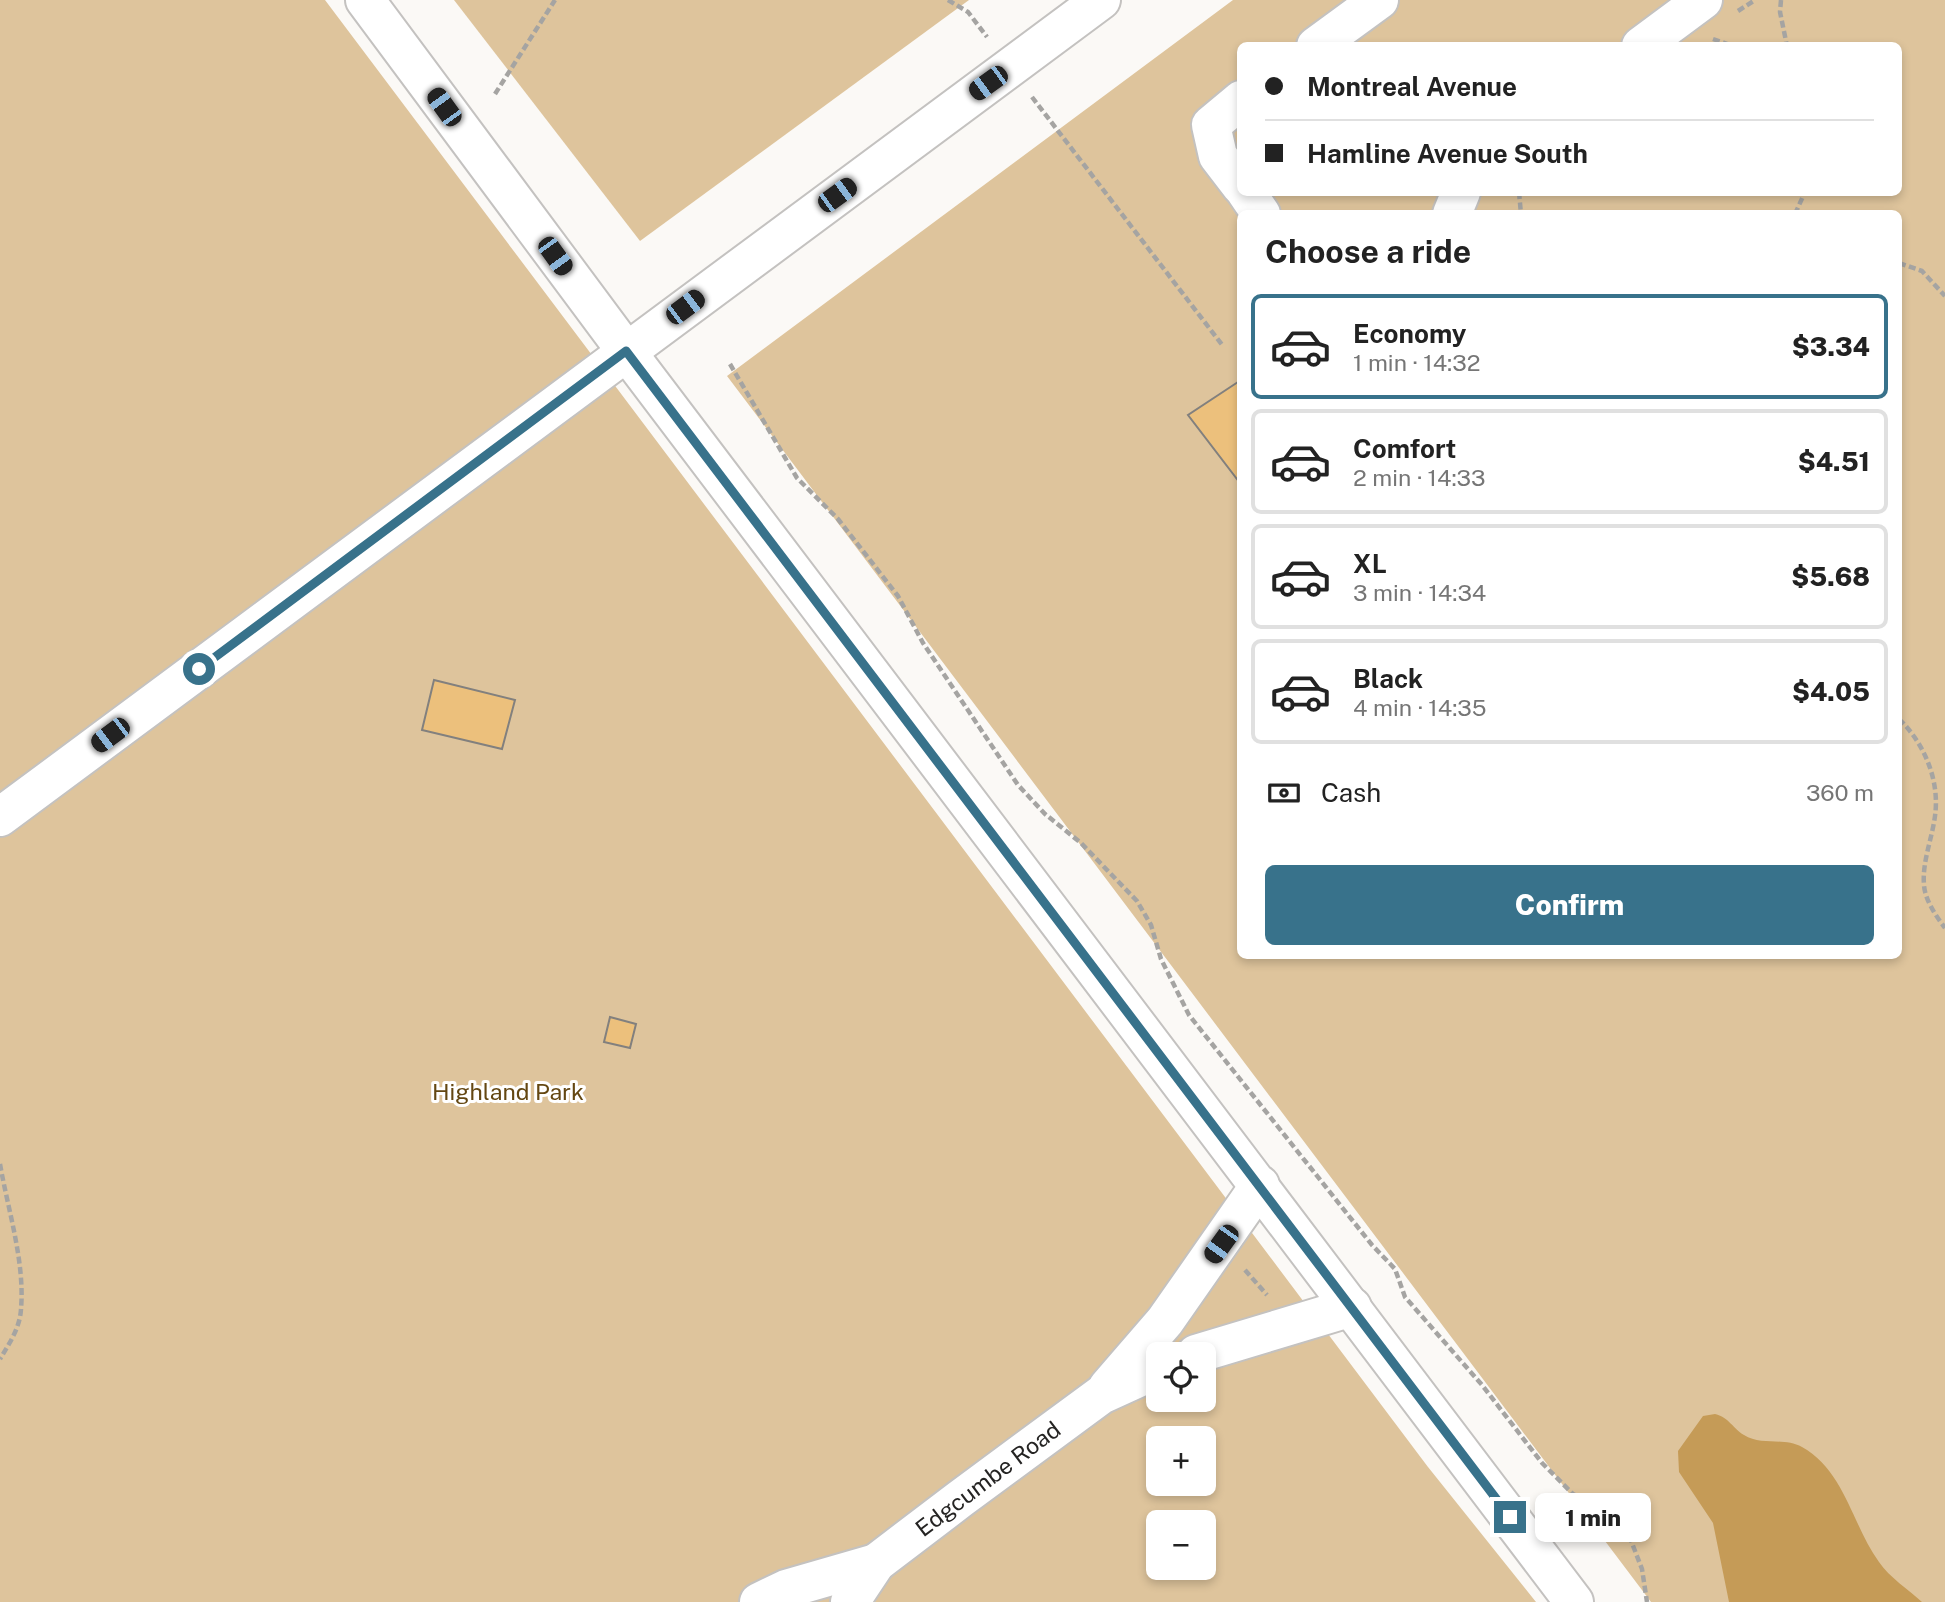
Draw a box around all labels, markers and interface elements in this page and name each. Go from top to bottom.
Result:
car [965,62,1012,104]
text: Montreal Avenue [1307,71,1517,102]
car [424,84,465,130]
text: Hamline Avenue South [1307,138,1588,169]
car [814,174,861,216]
car [535,233,576,279]
text: Choose a ride [1265,233,1471,270]
car [662,286,709,328]
icon: car [1269,315,1332,378]
text: Economy [1353,318,1466,349]
text: $3.34 [1792,331,1870,362]
text: 1 min · 14:32 [1353,349,1480,376]
icon: car [1269,430,1332,493]
text: Comfort [1353,433,1456,464]
text: $4.51 [1798,446,1870,477]
text: 2 min · 14:33 [1353,464,1485,491]
icon: car [1269,545,1332,608]
text: XL [1353,548,1387,579]
text: $5.68 [1791,561,1870,592]
text: 3 min · 14:34 [1353,579,1486,606]
route start [183,653,215,685]
icon: car [1269,660,1332,723]
text: Black [1353,663,1423,694]
text: $4.05 [1792,676,1870,707]
text: 4 min · 14:35 [1353,694,1487,721]
car [87,714,134,756]
icon: cash [1265,774,1303,812]
text: Cash [1321,777,1381,808]
text: 360 m [1806,779,1874,806]
button: Confirm [1265,865,1874,945]
park label: Highland Park [432,1078,584,1105]
car [1201,1221,1242,1267]
map controls [1146,1342,1216,1580]
button: locate [1146,1342,1216,1412]
street label: Edgcumbe Road [910,1415,1065,1542]
button: + [1146,1426,1216,1496]
callout: 1 min [1534,1492,1650,1542]
route end [1494,1501,1526,1533]
text: 1 min [1565,1504,1621,1531]
button: − [1146,1510,1216,1580]

